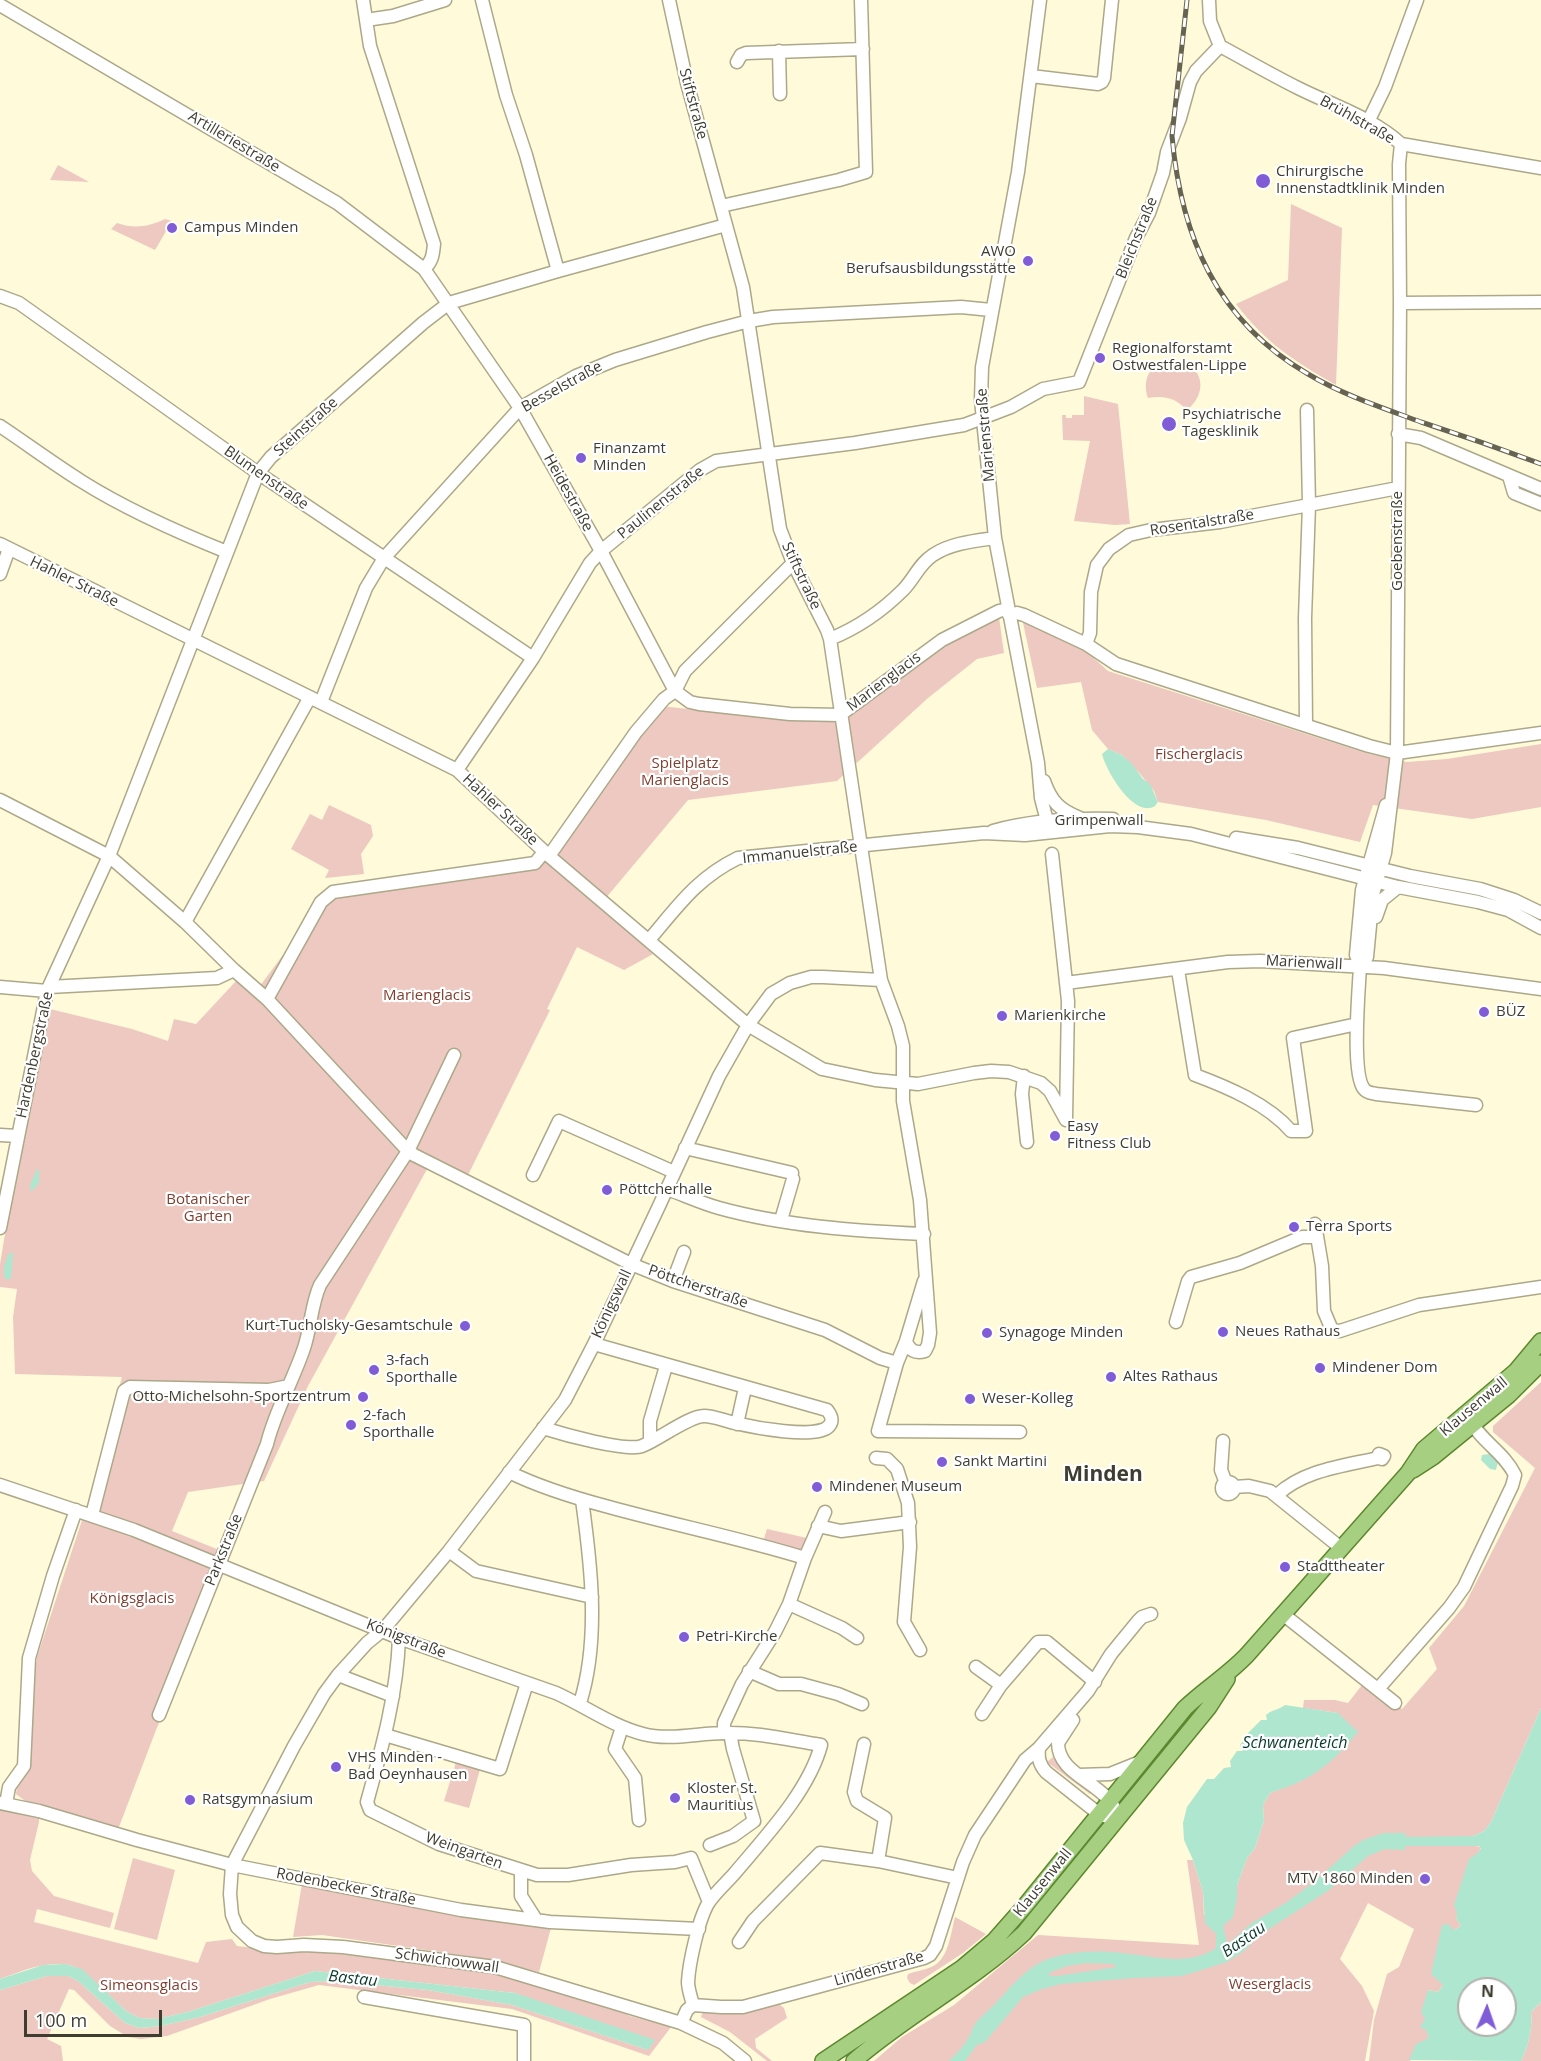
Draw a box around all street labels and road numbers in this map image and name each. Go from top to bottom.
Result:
street label: Stiftstraße [675,67,711,141]
street label: Brühlstraße [1316,92,1398,148]
street label: Artilleriestraße [185,108,283,176]
street label: Bleichstraße [1112,194,1162,282]
street label: Besselstraße [519,357,605,417]
street label: Marienstraße [973,387,999,483]
street label: Steinstraße [270,394,342,460]
street label: Blumenstraße [220,442,312,514]
street label: Heidestraße [539,451,597,535]
street label: Paulinenstraße [614,463,708,543]
street label: Goebenstraße [1389,491,1407,591]
street label: Rosentalstraße [1149,506,1255,540]
street label: Stiftstraße [778,539,824,613]
street label: Hahler Straße [27,553,121,611]
street label: Marienglacis [844,648,924,716]
street label: Hahler Straße [459,770,541,850]
street label: Grimpenwall [1054,812,1144,830]
street label: Immanuelstraße [742,838,858,868]
street label: Marienwall [1265,952,1343,974]
street label: Hardenbergstraße [13,990,57,1120]
street label: Pöttcherstraße [646,1261,750,1313]
street label: Königswall [588,1267,636,1341]
street label: Klausenwall [1436,1373,1512,1441]
street label: Parkstraße [201,1511,247,1589]
street label: Königstraße [364,1616,448,1662]
street label: Weingarten [423,1829,505,1873]
street label: Klausenwall [1010,1845,1076,1921]
street label: Rodenbecker Straße [275,1865,417,1909]
street label: Schwichowwall [394,1945,500,1977]
street label: Lindenstraße [832,1948,926,1990]

